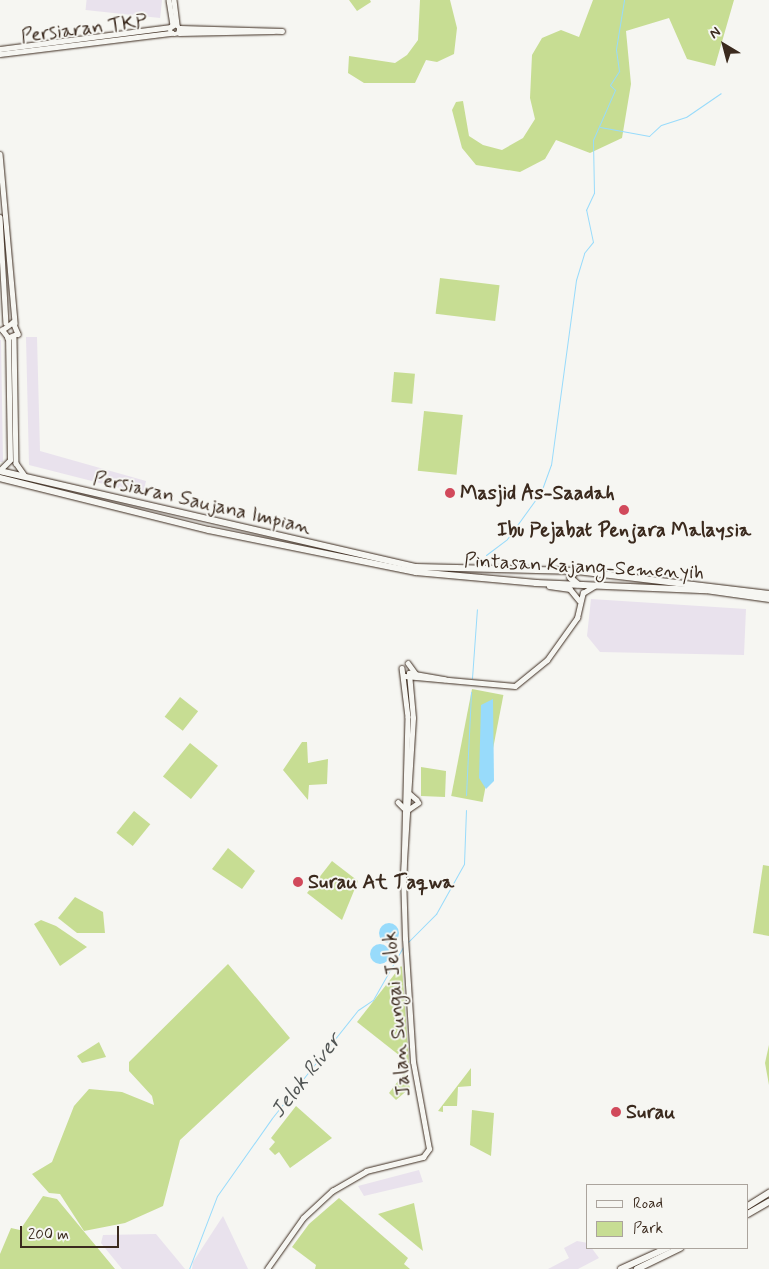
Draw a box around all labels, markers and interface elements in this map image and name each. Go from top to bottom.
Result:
street label: Persiaran TKP [20,9,148,49]
north arrow [699,20,749,70]
text: N [706,23,724,43]
street label: Persiaran Saujana Impian [85,465,319,541]
place label: Masjid As-Saadah [460,481,615,505]
marker: Masjid As-Saadah [444,487,456,499]
marker: Ibu Pejabat Penjara Malaysia [618,504,630,516]
place label: Ibu Pejabat Penjara Malaysia [495,518,753,542]
street label: Pintasan Kajang-Semenyih [460,549,708,585]
place label: Surau At Taqwa [308,870,449,894]
marker: Surau At Taqwa [292,876,304,888]
street label: Jalan Sungai Jelok [378,932,416,1096]
water label: Jelok River [266,1029,346,1123]
place label: Surau [626,1100,675,1124]
marker: Surau [610,1106,622,1118]
legend [586,1184,749,1249]
text: Road [633,1194,663,1214]
scale bar [22,1216,121,1248]
text: Park [633,1219,663,1239]
text: 200 m [28,1225,69,1245]

